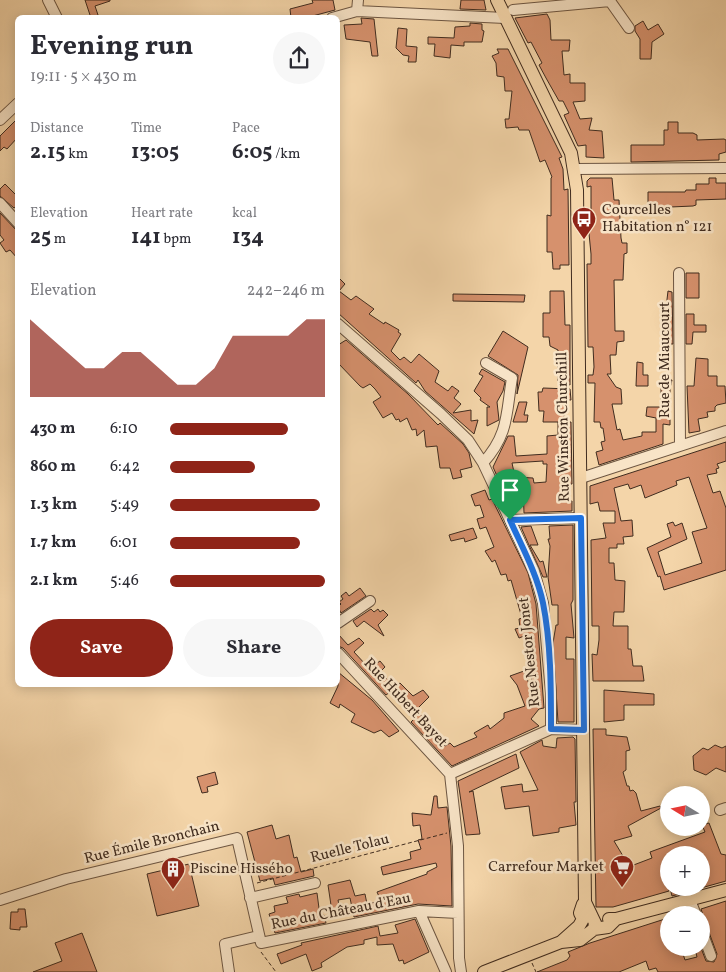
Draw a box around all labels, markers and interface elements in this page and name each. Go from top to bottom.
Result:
text: Evening run [30,27,194,66]
button: share [273,32,325,84]
text: 19:11 · 5 × 430 m [30,66,137,88]
text: Distance [30,119,84,138]
text: Time [131,119,162,138]
text: Pace [232,119,260,138]
text: 2.15 [30,138,65,167]
text: 13:05 [131,138,179,167]
text: 6:05 [232,138,272,167]
text: km [65,145,88,164]
text: /km [272,145,300,164]
place label: Courcelles Habitation n° 121 [602,200,712,238]
text: Elevation [30,204,88,223]
text: Heart rate [131,204,193,223]
text: kcal [232,204,257,223]
bus stop icon: Courcelles Habitation n° 121 [571,206,597,240]
text: 25 [30,223,51,252]
text: 141 [131,223,161,252]
text: 134 [232,223,264,252]
text: m [51,230,66,249]
text: bpm [161,230,192,249]
text: Elevation [30,280,97,302]
text: 242–246 m [247,280,325,302]
street label: Rue de Miaucourt [655,302,676,418]
street label: Rue Winston Churchill [552,352,576,502]
text: 430 m [30,418,76,440]
text: 6:10 [110,418,138,440]
text: 860 m [30,456,76,478]
text: 6:42 [110,456,140,478]
pin [489,469,531,520]
icon: arrive [496,476,524,504]
text: 1.3 km [30,494,77,516]
text: 5:49 [110,494,139,516]
text: 1.7 km [30,532,77,554]
text: 6:01 [110,532,138,554]
text: 2.1 km [30,570,78,592]
text: 5:46 [110,570,139,592]
street label: Rue Nestor Jonet [514,596,546,708]
button: Save [30,619,173,677]
button: Share [183,619,325,677]
street label: Rue Hubert Bayet [358,654,452,752]
north arrow [660,786,710,836]
map controls [660,786,710,956]
street label: Rue Émile Bronchain [82,816,222,870]
street label: Ruelle Tolau [308,829,392,869]
button: + [660,846,710,896]
supermarket icon: Carrefour Market [609,854,635,888]
building icon: Piscine Hissého [160,856,186,890]
place label: Carrefour Market [488,857,604,878]
place label: Piscine Hissého [190,859,293,880]
street label: Rue du Château d'Eau [269,888,413,936]
button: − [660,906,710,956]

